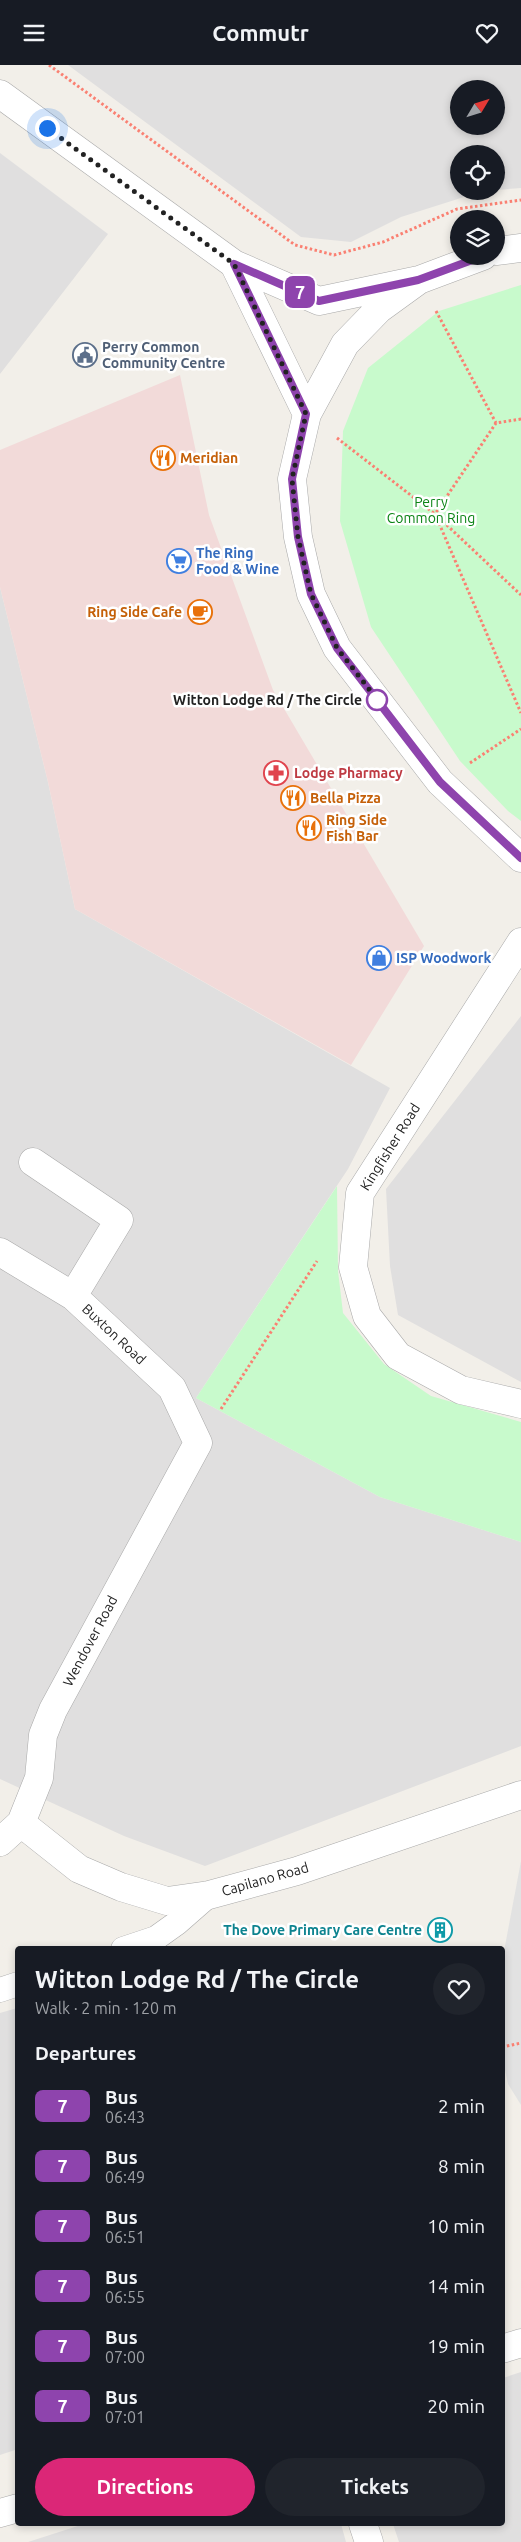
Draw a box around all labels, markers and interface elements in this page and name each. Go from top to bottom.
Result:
icon: menu [20,19,48,47]
icon: heart [473,19,501,47]
text: Commutr [212,20,309,45]
north arrow [450,80,505,135]
map controls [450,80,505,265]
your location [35,116,60,141]
button: locate [450,145,505,200]
button: layers [450,210,505,265]
line badge: 7 [284,276,316,308]
text: 7 [295,282,305,302]
place label: Perry Common Community Centre [102,339,225,371]
public building icon: Perry Common Community Centre [72,342,98,368]
restaurant icon: Meridian [150,445,176,471]
place label: Meridian [180,450,238,466]
park label: Perry Common Ring [387,494,475,526]
place label: The Ring Food & Wine [196,545,279,577]
supermarket icon: The Ring Food & Wine [166,548,192,574]
cafe icon: Ring Side Cafe [187,599,213,625]
place label: Ring Side Cafe [87,604,182,620]
marker: Witton Lodge Rd / The Circle [366,689,388,711]
place label: Witton Lodge Rd / The Circle [173,692,362,708]
pharmacy icon: Lodge Pharmacy [263,760,289,786]
place label: Lodge Pharmacy [294,765,403,781]
restaurant icon: Bella Pizza [280,785,306,811]
place label: Bella Pizza [310,790,381,806]
place label: Ring Side Fish Bar [326,812,387,844]
restaurant icon: Ring Side Fish Bar [296,815,322,841]
shop icon: ISP Woodwork [366,945,392,971]
place label: ISP Woodwork [396,950,491,966]
street label: Kingfisher Road [357,1101,423,1193]
street label: Buxton Road [79,1300,149,1368]
street label: Wendover Road [59,1593,121,1689]
street label: Capilano Road [220,1859,310,1899]
building icon: The Dove Primary Care Centre [427,1917,453,1943]
place label: The Dove Primary Care Centre [223,1922,422,1938]
button: heart [433,1963,485,2015]
text: Witton Lodge Rd / The Circle [35,1966,359,1993]
text: Walk · 2 min · 120 m [35,1999,177,2017]
text: Departures [35,2042,136,2064]
text: Bus [105,2086,138,2108]
text: 2 min [438,2095,485,2117]
text: 7 [57,2096,68,2116]
text: 06:43 [105,2108,145,2126]
text: Bus [105,2146,138,2168]
text: 8 min [438,2155,485,2177]
text: 7 [57,2156,68,2176]
text: 06:49 [105,2168,145,2186]
text: Bus [105,2206,138,2228]
text: 10 min [427,2215,485,2237]
text: 7 [57,2216,68,2236]
text: 06:51 [105,2228,145,2246]
text: Bus [105,2266,138,2288]
text: 14 min [427,2275,485,2297]
text: 7 [57,2276,68,2296]
text: 06:55 [105,2288,145,2306]
text: Bus [105,2326,138,2348]
text: 19 min [427,2335,485,2357]
text: 7 [57,2336,68,2356]
text: 07:00 [105,2348,145,2366]
text: Bus [105,2386,138,2408]
text: 20 min [427,2395,485,2417]
text: 7 [57,2396,68,2416]
text: 07:01 [105,2408,145,2426]
button: Directions [35,2458,255,2516]
button: Tickets [265,2458,485,2516]

